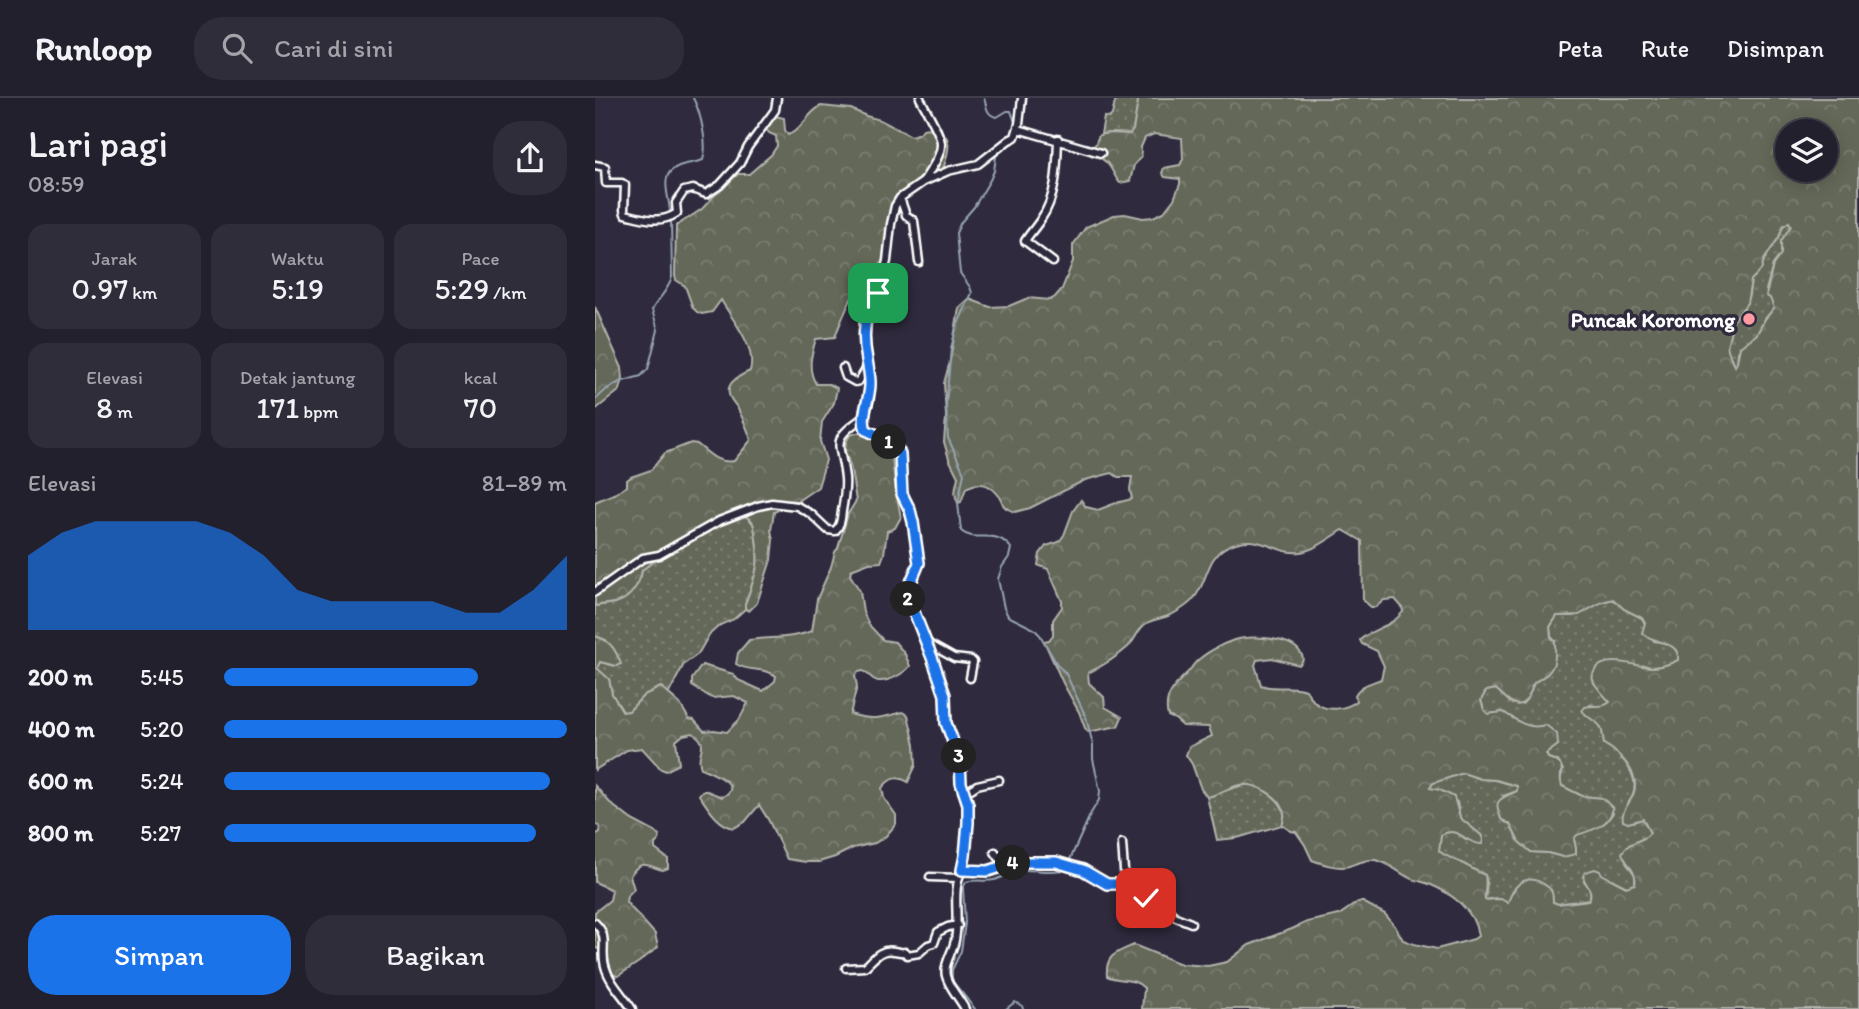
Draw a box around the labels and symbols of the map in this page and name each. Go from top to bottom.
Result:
pin [848,263,908,323]
place label: Puncak Koromong [1571,307,1736,333]
marker: Puncak Koromong [1741,311,1757,327]
pin: 1 [871,424,907,460]
pin: 2 [891,582,925,616]
pin: 3 [941,738,977,774]
pin: 4 [995,846,1031,880]
pin [1116,868,1176,928]

